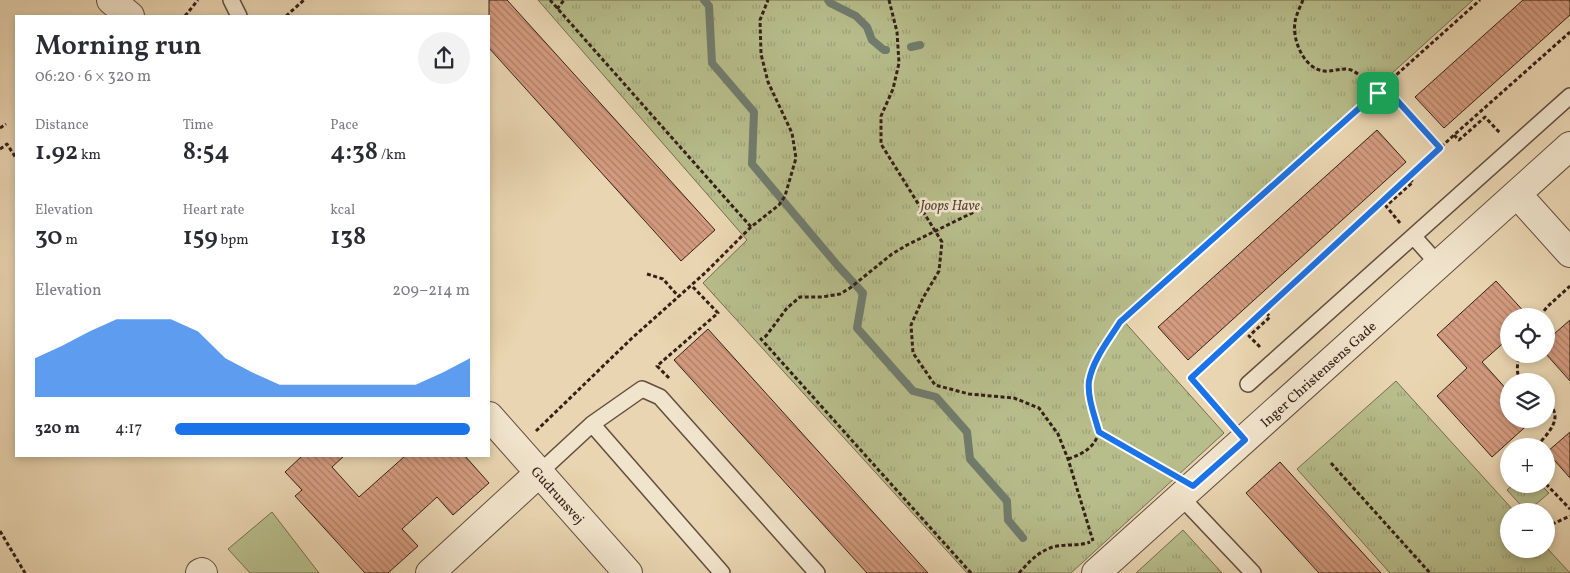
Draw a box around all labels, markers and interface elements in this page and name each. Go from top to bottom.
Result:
text: Morning run [35,27,202,66]
button: share [418,32,470,84]
text: 06:20 · 6 × 320 m [35,66,151,88]
pin [1357,72,1399,114]
icon: arrive [1364,79,1392,107]
text: Distance [35,116,89,135]
text: Time [183,116,213,135]
text: Pace [330,116,358,135]
text: 1.92 [35,135,78,170]
text: 8:54 [183,135,230,170]
text: 4:38 [330,135,378,170]
text: km [78,146,101,165]
text: /km [378,146,406,165]
park label: Joops Have [918,197,980,216]
text: Elevation [35,201,93,220]
text: Heart rate [183,201,244,220]
text: kcal [330,201,355,220]
text: 30 [35,220,63,255]
text: 159 [183,220,218,255]
text: 138 [330,220,366,255]
text: m [63,231,78,250]
text: bpm [218,231,249,250]
text: Elevation [35,280,102,302]
text: 209–214 m [392,280,470,302]
map controls [1500,308,1555,558]
button: locate [1500,308,1555,363]
street label: Inger Christensens Gade [1257,317,1382,433]
button: layers [1500,373,1555,428]
text: 320 m [35,418,80,440]
text: 4:17 [115,418,142,440]
button: + [1500,438,1555,493]
street label: Gudrunsvej [526,463,588,529]
button: − [1500,503,1555,558]

